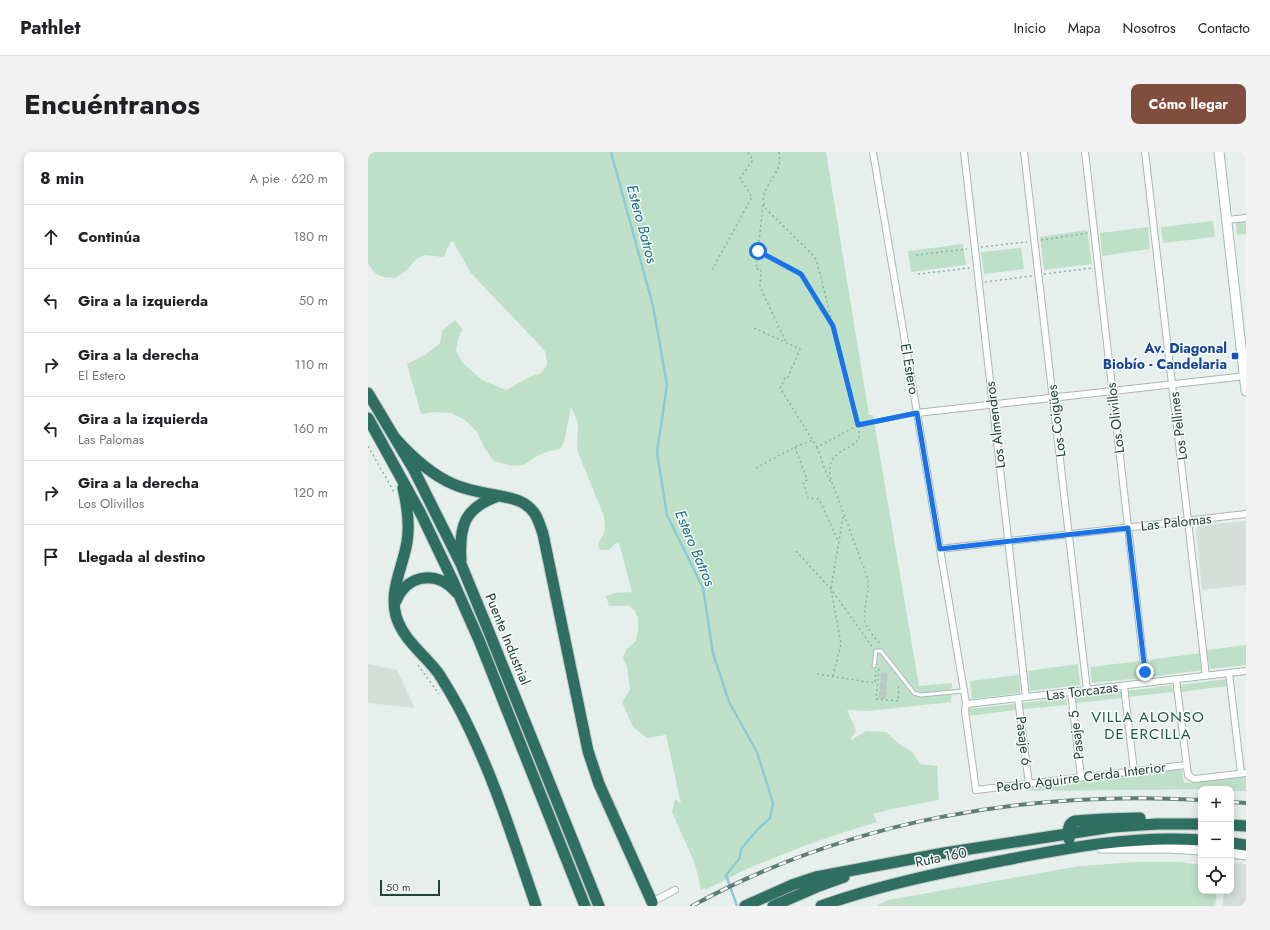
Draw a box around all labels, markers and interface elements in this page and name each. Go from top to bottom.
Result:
text: Pathlet [20,14,80,41]
text: Inicio [1013,18,1046,38]
text: Mapa [1068,18,1101,38]
text: Nosotros [1123,18,1176,38]
text: Contacto [1198,18,1250,38]
text: Encuéntranos [24,84,200,125]
button: Cómo llegar [1131,84,1246,124]
text: 8 min [40,166,84,190]
text: A pie · 620 m [250,169,328,188]
water label: Estero Batros [621,182,663,266]
icon: ahead [40,226,62,248]
text: Continúa [78,226,140,248]
text: 180 m [293,227,328,246]
route start [749,242,767,260]
icon: left [40,290,62,312]
text: Gira a la izquierda [78,290,208,312]
text: 50 m [299,291,328,310]
place label: Av. Diagonal Biobío - Candelaria [1103,338,1227,374]
street label: El Estero [896,342,924,396]
text: Gira a la derecha [78,344,199,366]
marker: Av. Diagonal Biobío - Candelaria [1230,351,1240,361]
icon: right [40,354,62,376]
text: 110 m [294,355,328,374]
text: El Estero [78,366,126,385]
street label: Los Almendros [980,380,1010,470]
street label: Los Olivillos [1101,381,1129,455]
street label: Los Coigües [1042,383,1070,458]
street label: Los Pellines [1164,390,1192,461]
text: Gira a la izquierda [78,408,208,430]
icon: left [40,418,62,440]
text: 160 m [293,419,328,438]
text: Las Palomas [78,430,144,449]
text: Gira a la derecha [78,472,199,494]
icon: right [40,482,62,504]
text: 120 m [293,483,328,502]
text: Los Olivillos [78,494,144,513]
water label: Estero Batros [669,507,721,590]
street label: Las Palomas [1140,508,1213,536]
icon: arrive [40,546,62,568]
text: Llegada al destino [78,546,205,568]
street label: Puente Industrial [480,590,536,688]
route end [1136,663,1154,681]
street label: Las Torcazas [1045,677,1120,705]
district label: VILLA ALONSO DE ERCILLA [1091,706,1205,745]
street label: Pasaje 5 [1063,709,1089,761]
street label: Pasaje 6 [1011,715,1037,767]
street label: Pedro Aguirre Cerda Interior [995,757,1167,797]
map controls [1198,786,1234,894]
button: + [1198,786,1234,822]
button: − [1198,822,1234,858]
street label: Ruta 160 [913,842,969,872]
button: locate [1198,858,1234,894]
scale bar [380,878,440,897]
text: 50 m [386,879,411,895]

